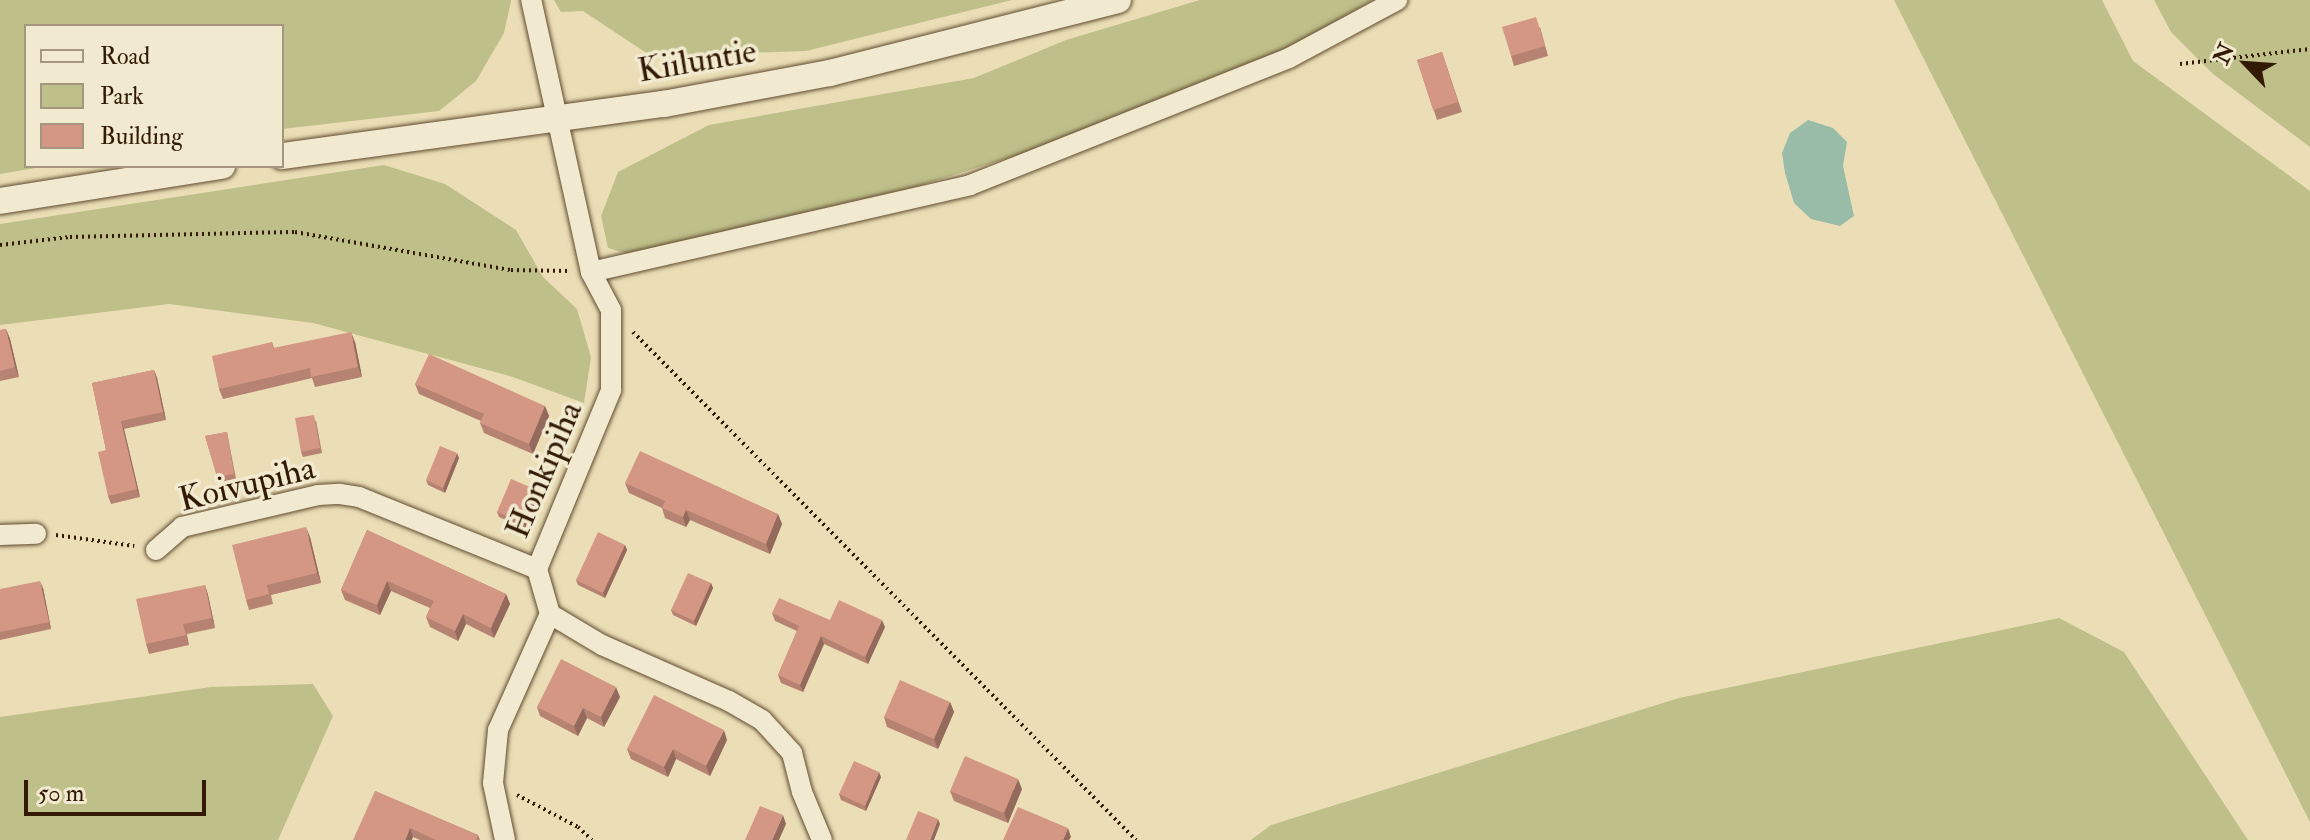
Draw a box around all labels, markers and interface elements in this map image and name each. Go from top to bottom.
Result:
legend [24,24,284,168]
north arrow [2206,24,2286,104]
street label: Kiiluntie [635,31,759,91]
text: N [2207,39,2241,69]
text: Road [100,41,150,72]
text: Park [100,81,144,112]
text: Building [100,121,183,152]
street label: Honkipiha [497,396,591,544]
street label: Koivupiha [175,447,319,521]
scale bar [28,764,210,814]
text: 50 m [38,778,84,809]

